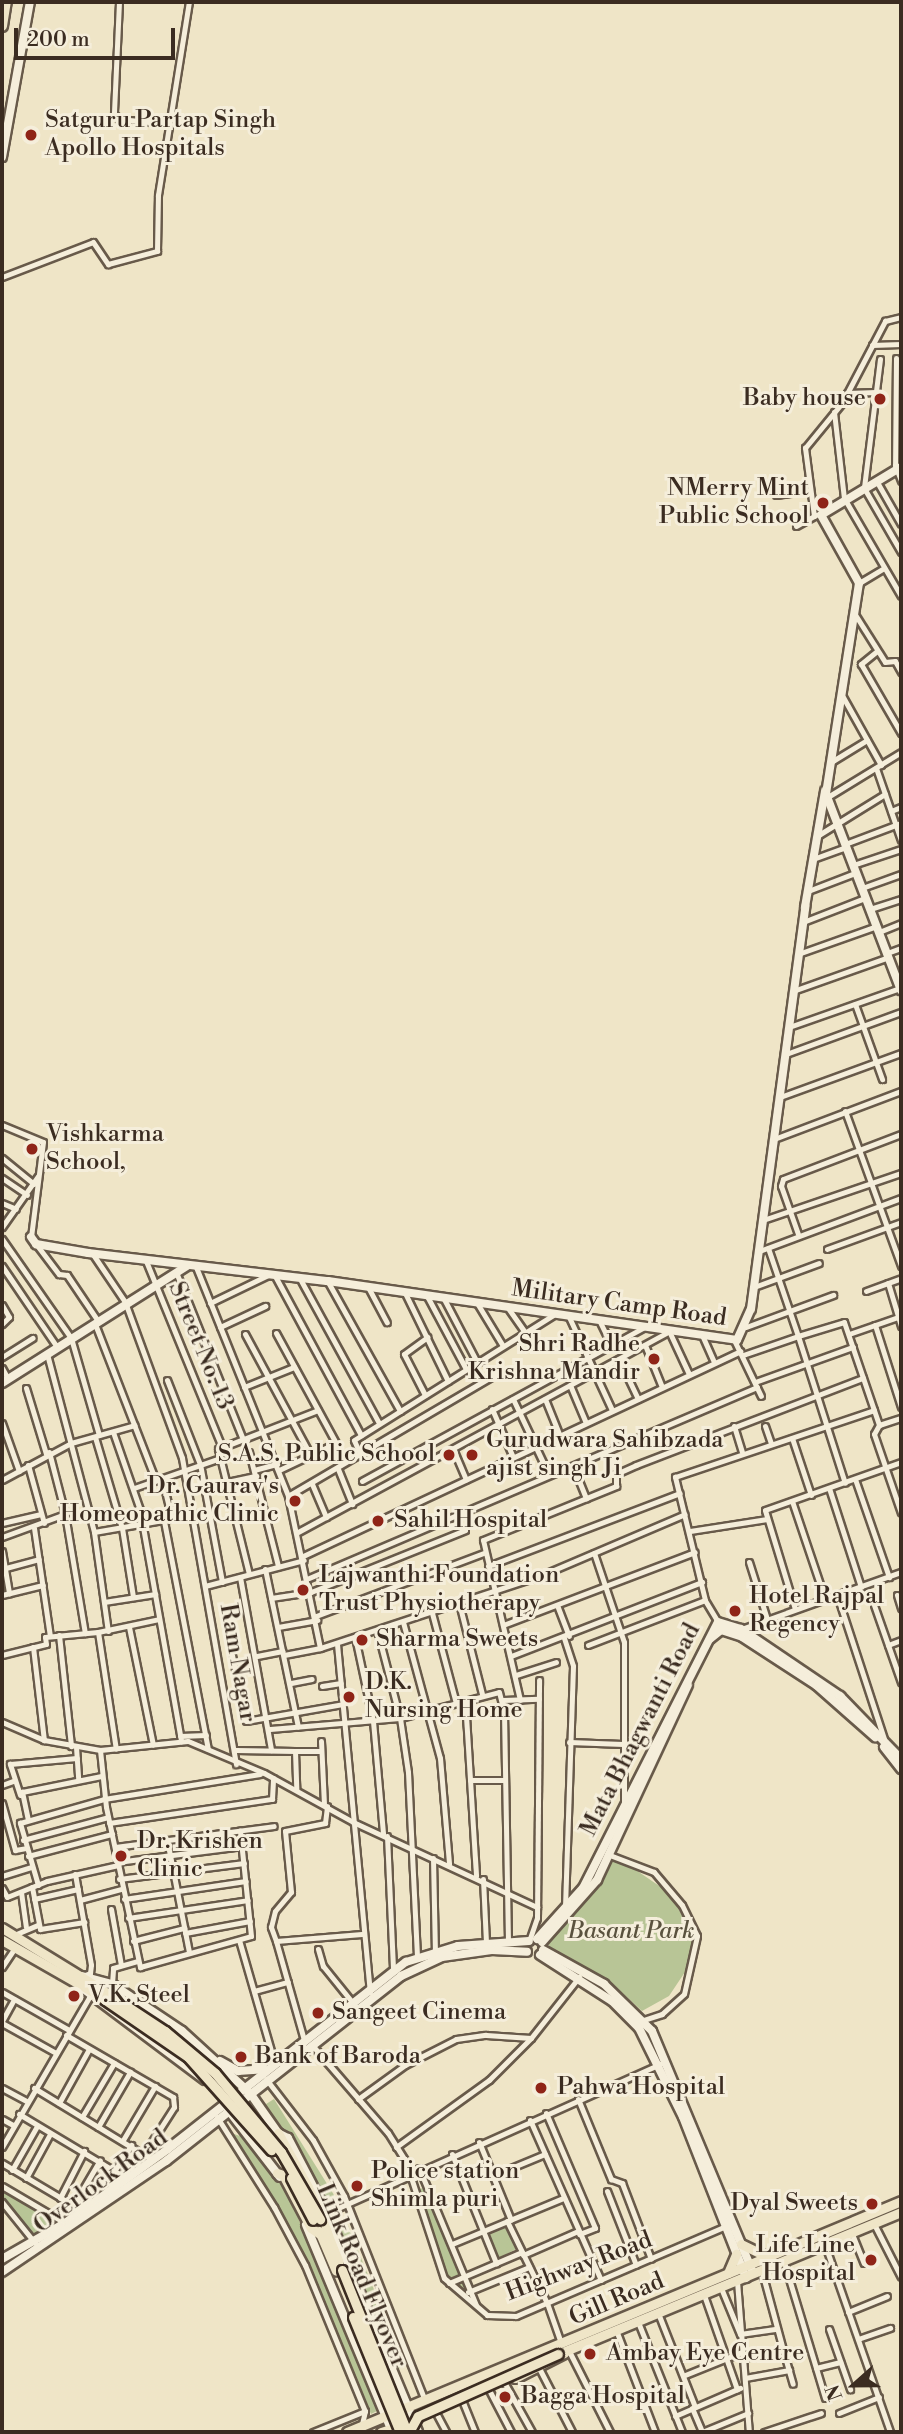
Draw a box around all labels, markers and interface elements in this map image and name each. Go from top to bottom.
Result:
scale bar [18,14,178,58]
text: 200 m [27,27,90,53]
place label: Satguru Partap Singh Apollo Hospitals [45,107,276,163]
marker: Satguru Partap Singh Apollo Hospitals [23,127,39,143]
place label: Baby house [743,385,866,413]
marker: Baby house [872,391,888,407]
place label: NMerry Mint Public School [659,475,809,531]
marker: NMerry Mint Public School [815,495,831,511]
place label: Vishkarma School, [46,1121,164,1177]
marker: Vishkarma School, [24,1141,40,1157]
street label: Military Camp Road [510,1275,728,1333]
street label: Street No. 13 [161,1278,239,1414]
place label: Shri Radhe Krishna Mandir [468,1331,640,1387]
marker: Shri Radhe Krishna Mandir [646,1351,662,1367]
place label: Gurudwara Sahibzada ajist singh Ji [486,1427,723,1483]
place label: S.A.S. Public School [218,1441,435,1469]
marker: S.A.S. Public School [441,1447,457,1463]
marker: Gurudwara Sahibzada ajist singh Ji [464,1447,480,1463]
place label: Dr. Gaurav's Homeopathic Clinic [60,1473,279,1529]
marker: Dr. Gaurav's Homeopathic Clinic [285,1491,305,1511]
place label: Sahil Hospital [394,1507,547,1535]
marker: Sahil Hospital [368,1511,388,1531]
place label: Lajwanthi Foundation Trust Physiotherapy [319,1562,559,1618]
marker: Lajwanthi Foundation Trust Physiotherapy [293,1580,313,1600]
place label: Hotel Rajpal Regency [749,1583,884,1639]
street label: Ram Nagar [212,1601,262,1725]
marker: Hotel Rajpal Regency [727,1603,743,1619]
street label: Mata Bhagwanti Road [575,1619,707,1841]
place label: Sharma Sweets [376,1626,538,1654]
marker: Sharma Sweets [354,1632,370,1648]
place label: D.K. Nursing Home [365,1669,523,1725]
marker: D.K. Nursing Home [339,1687,359,1707]
place label: Dr. Krishen Clinic [137,1828,263,1884]
marker: Dr. Krishen Clinic [111,1846,131,1866]
park label: Basant Park [567,1918,695,1946]
place label: V.K. Steel [88,1982,190,2010]
marker: V.K. Steel [66,1988,82,2004]
place label: Sangeet Cinema [332,1999,506,2027]
marker: Sangeet Cinema [310,2005,326,2021]
place label: Bank of Baroda [255,2043,421,2071]
marker: Bank of Baroda [233,2049,249,2065]
place label: Pahwa Hospital [557,2074,725,2102]
marker: Pahwa Hospital [531,2078,551,2098]
street label: Overlock Road [29,2124,173,2240]
place label: Police station Shimla puri [371,2158,519,2214]
marker: Police station Shimla puri [349,2178,365,2194]
street label: Link Road Flyover [309,2180,413,2372]
place label: Dyal Sweets [730,2190,858,2218]
marker: Dyal Sweets [864,2196,880,2212]
street label: Highway Road [502,2226,656,2308]
place label: Life Line Hospital [756,2232,855,2288]
marker: Life Line Hospital [861,2250,881,2270]
street label: Gill Road [565,2267,669,2333]
place label: Ambay Eye Centre [606,2340,804,2368]
marker: Ambay Eye Centre [580,2344,600,2364]
north arrow [819,2350,889,2420]
text: N [820,2381,848,2404]
place label: Bagga Hospital [521,2383,685,2411]
marker: Bagga Hospital [495,2387,515,2407]

